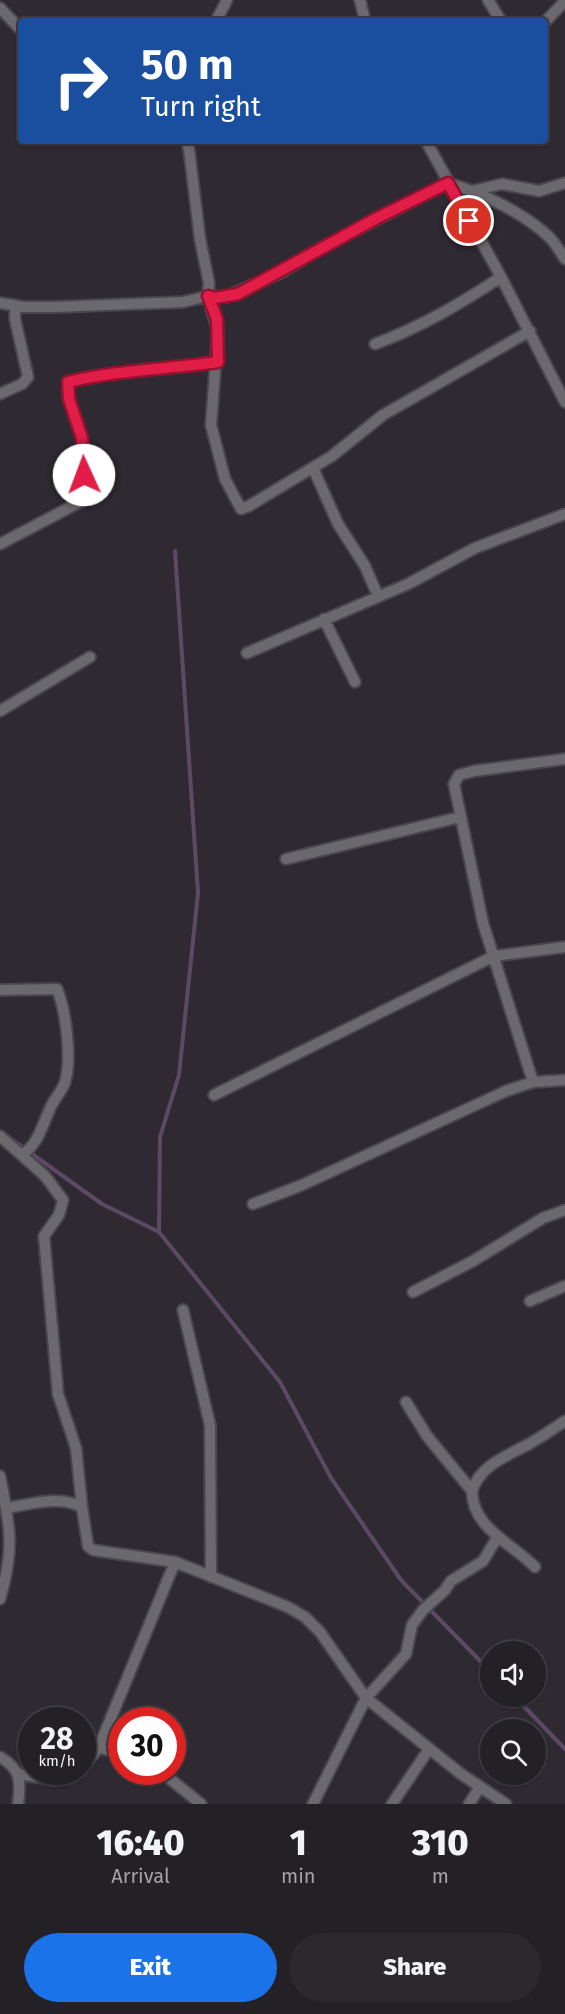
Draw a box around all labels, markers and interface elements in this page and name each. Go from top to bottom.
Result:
text: 50 m [141,40,234,90]
icon: right [42,42,120,120]
text: Turn right [141,91,261,123]
pin [443,195,494,246]
icon: arrive [452,204,485,237]
position arrow [52,443,116,507]
map controls [480,1641,546,1785]
button: sound [480,1641,546,1707]
speed limit sign: 30 [108,1707,186,1785]
button: search [480,1719,546,1785]
text: 28 [41,1721,73,1757]
text: km/h [38,1752,76,1770]
text: 16:40 [96,1821,185,1865]
text: 1 [290,1821,307,1865]
text: 310 [412,1821,469,1865]
text: Arrival [111,1864,170,1888]
text: min [281,1864,316,1888]
text: m [432,1864,449,1888]
button: Exit [24,1933,277,2002]
button: Share [289,1933,541,2002]

